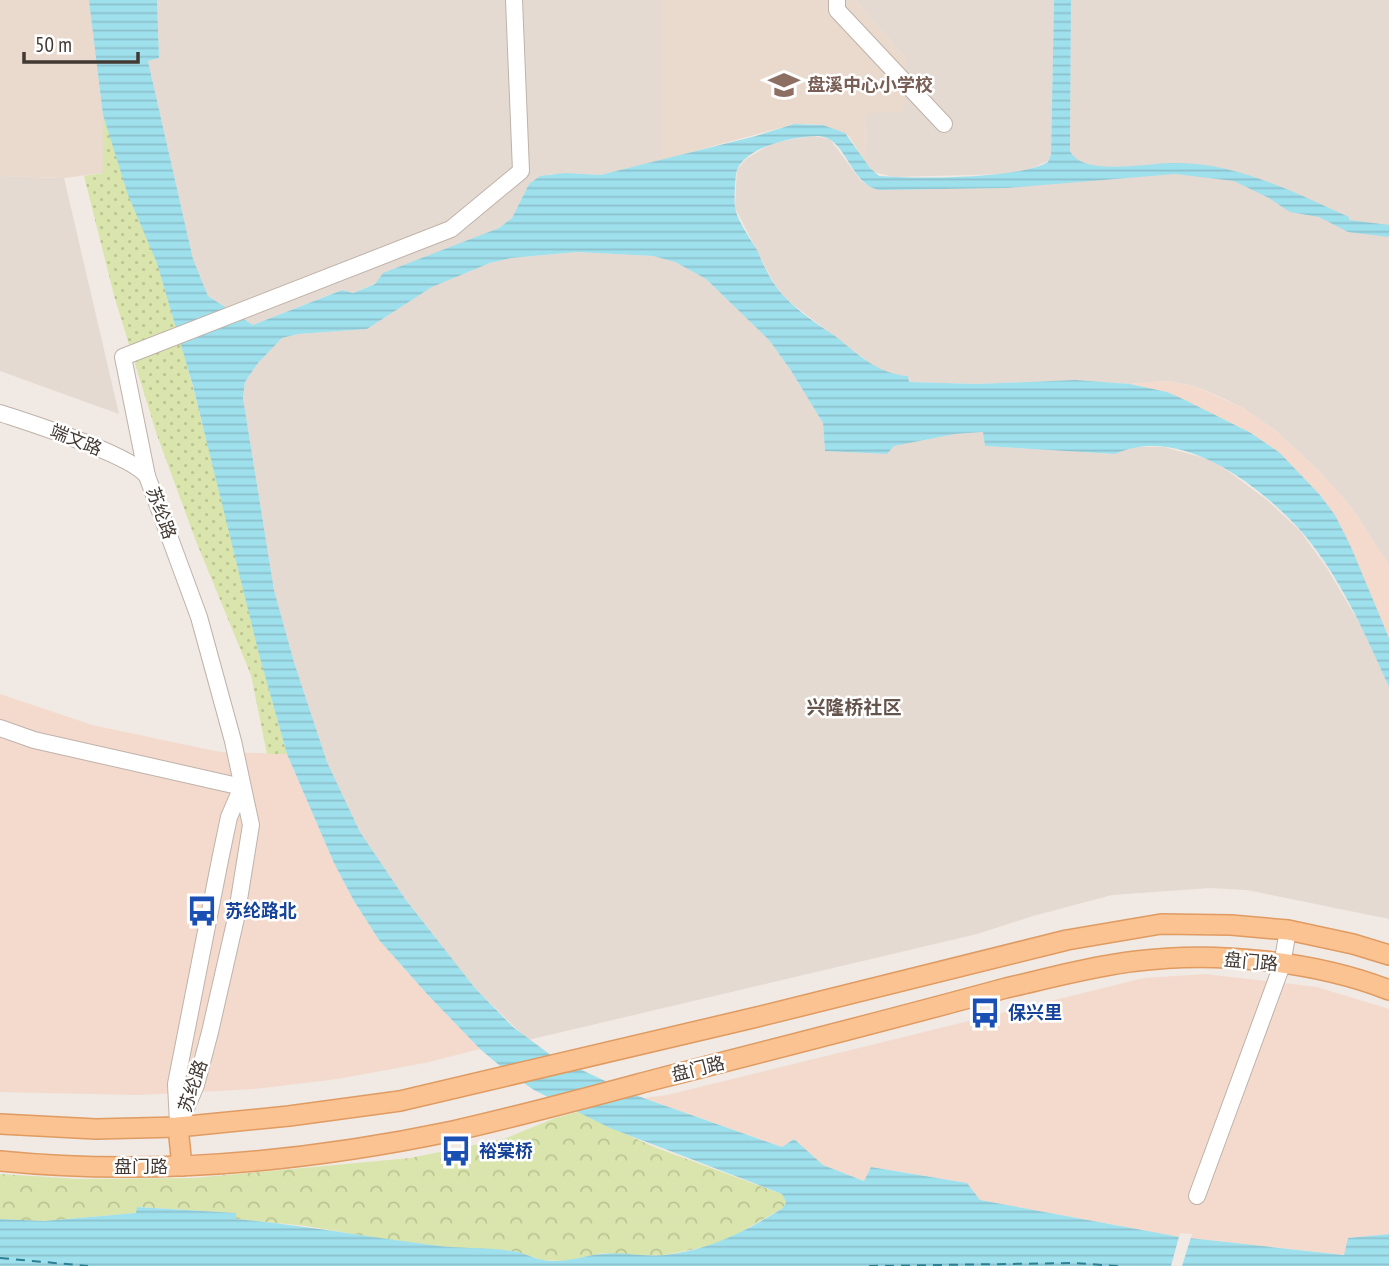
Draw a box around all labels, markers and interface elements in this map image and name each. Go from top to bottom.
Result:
scale bar [24,21,138,65]
text: 50 m [35,31,72,58]
school or university icon: 盘溪中心小学校 [767,68,801,102]
place label: 盘溪中心小学校 [807,73,933,96]
street label: 端文路 [47,419,106,460]
street label: 苏纶路 [141,484,182,542]
district label: 兴隆桥社区 [806,695,902,719]
bus stop icon: 苏纶路北 [185,894,219,928]
place label: 苏纶路北 [225,899,297,922]
street label: 盘门路 [1223,948,1279,975]
bus stop icon: 保兴里 [968,996,1002,1030]
place label: 保兴里 [1008,1001,1062,1024]
street label: 盘门路 [669,1051,727,1086]
street label: 苏纶路 [173,1057,212,1115]
bus stop icon: 裕棠桥 [439,1134,473,1168]
place label: 裕棠桥 [479,1139,533,1162]
street label: 盘门路 [114,1155,168,1178]

